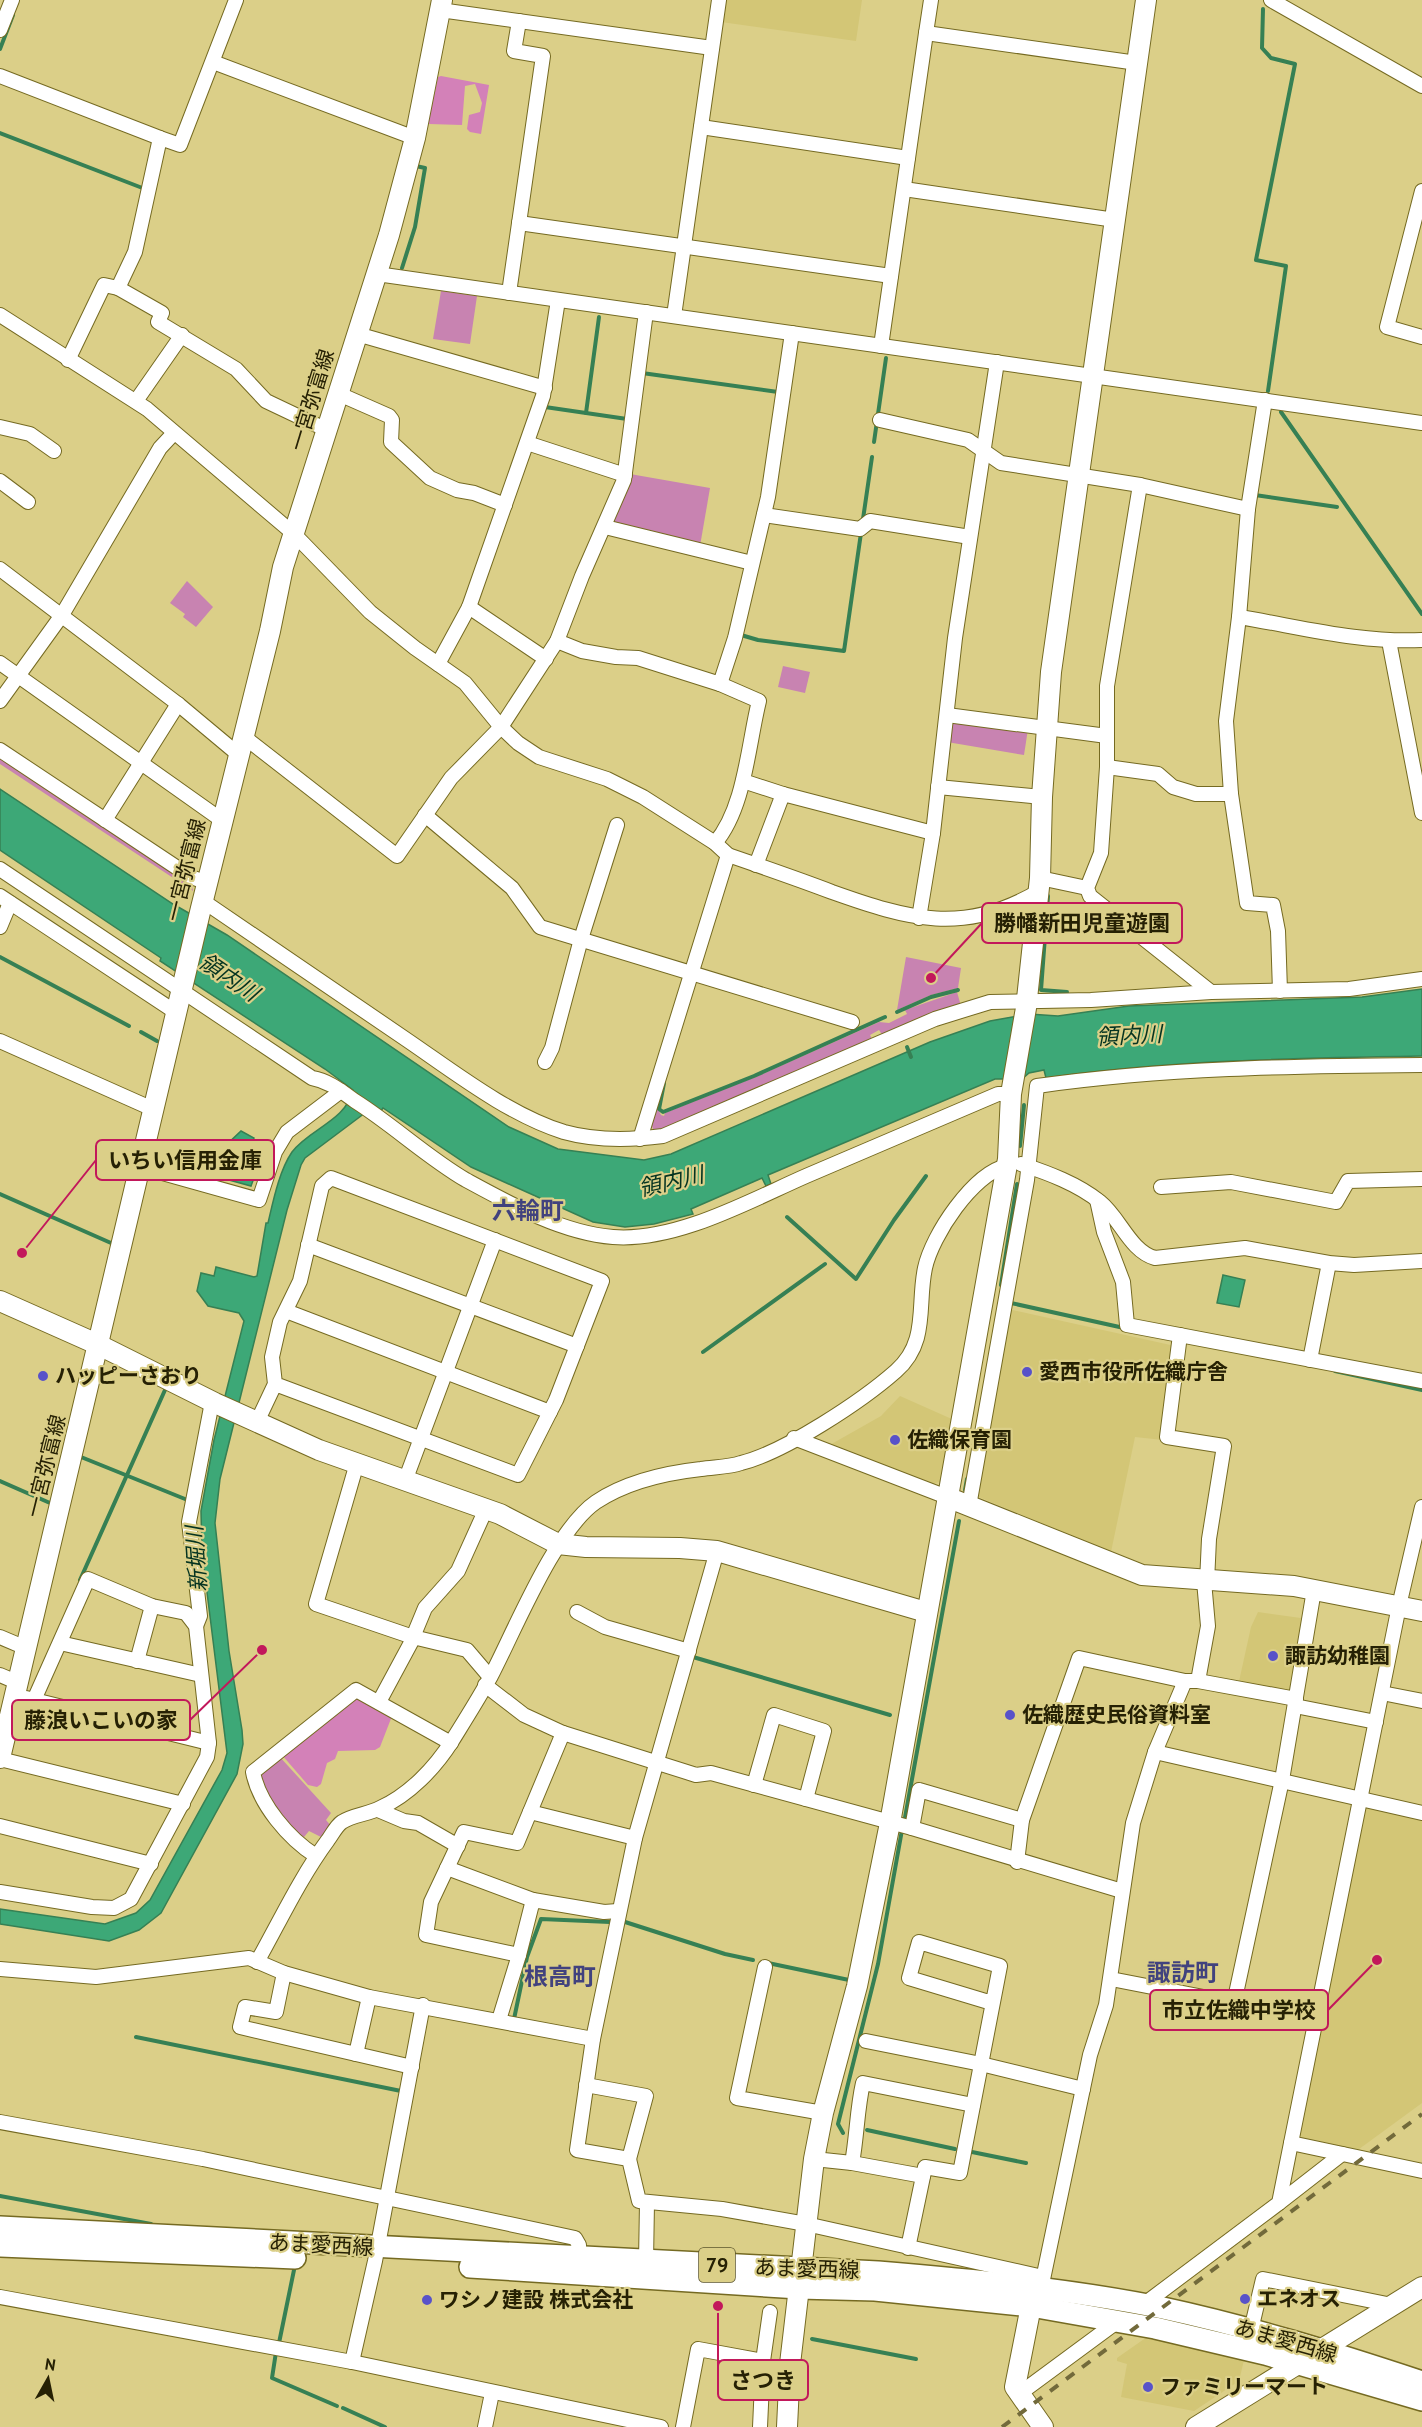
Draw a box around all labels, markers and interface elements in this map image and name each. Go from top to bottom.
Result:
street label: 一宮弥富線 [283,346,340,454]
street label: 一宮弥富線 [160,816,211,924]
callout: 勝幡新田児童遊園 [982,903,1182,943]
text: 勝幡新田児童遊園 [994,909,1170,937]
water label: 領内川 [194,947,266,1008]
water label: 領内川 [1095,1019,1165,1051]
callout: いちい信用金庫 [96,1140,274,1180]
text: いちい信用金庫 [108,1146,262,1174]
water label: 領内川 [636,1159,708,1202]
district label: 六輪町 [492,1195,564,1226]
place label: 愛西市役所佐織庁舎 [1039,1358,1228,1385]
place label: ハッピーさおり [55,1362,202,1389]
marker: 愛西市役所佐織庁舎 [1020,1365,1034,1379]
marker: ハッピーさおり [36,1369,50,1383]
street label: 一宮弥富線 [20,1412,71,1520]
place label: 佐織保育園 [907,1426,1012,1453]
marker: 佐織保育園 [888,1433,902,1447]
water label: 新堀川 [180,1523,212,1593]
place label: 諏訪幼稚園 [1285,1642,1390,1669]
marker: 諏訪幼稚園 [1266,1649,1280,1663]
callout: 藤浪いこいの家 [12,1700,190,1740]
place label: 佐織歴史民俗資料室 [1022,1701,1211,1728]
text: 藤浪いこいの家 [24,1706,178,1734]
marker: 佐織歴史民俗資料室 [1003,1708,1017,1722]
district label: 諏訪町 [1147,1957,1219,1988]
district label: 根高町 [524,1961,596,1992]
callout: 市立佐織中学校 [1150,1990,1328,2030]
text: 市立佐織中学校 [1162,1996,1316,2024]
street label: あま愛西線 [268,2228,374,2261]
road number: 79 [699,2248,735,2282]
street label: あま愛西線 [754,2253,860,2284]
place label: エネオス [1257,2285,1341,2312]
place label: ワシノ建設 株式会社 [439,2286,633,2313]
marker: エネオス [1238,2292,1252,2306]
marker: ワシノ建設 株式会社 [420,2293,434,2307]
street label: あま愛西線 [1232,2313,1340,2368]
north arrow [18,2349,78,2409]
text: N [44,2353,57,2375]
callout: さつき [718,2360,808,2400]
text: さつき [730,2366,796,2394]
place label: ファミリーマート [1160,2373,1328,2400]
marker: ファミリーマート [1141,2380,1155,2394]

